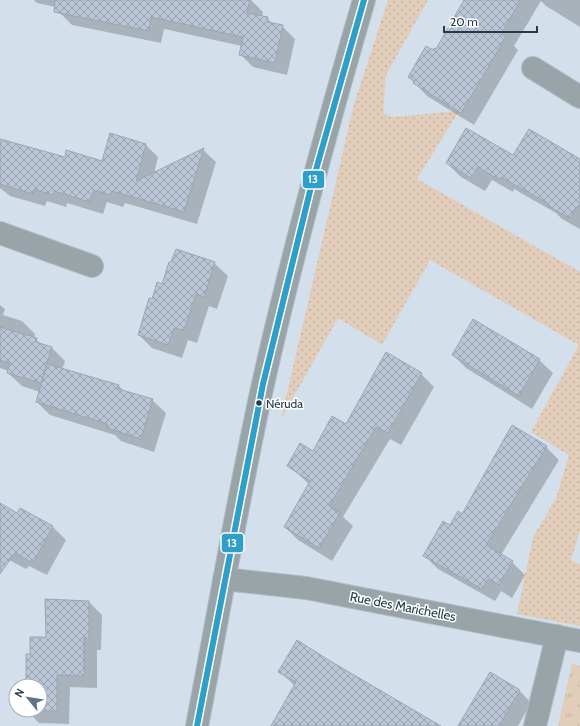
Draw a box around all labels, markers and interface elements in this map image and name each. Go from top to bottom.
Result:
scale bar [444,8,537,34]
text: 20 m [450,14,478,29]
line badge: 13 [302,170,325,189]
text: 13 [308,172,318,186]
place label: Néruda [266,396,303,411]
marker: Néruda [254,398,264,408]
line badge: 13 [221,533,244,553]
text: 13 [227,536,237,550]
street label: Rue des Marichelles [349,588,458,624]
north arrow [8,678,48,718]
text: N [11,686,27,700]

